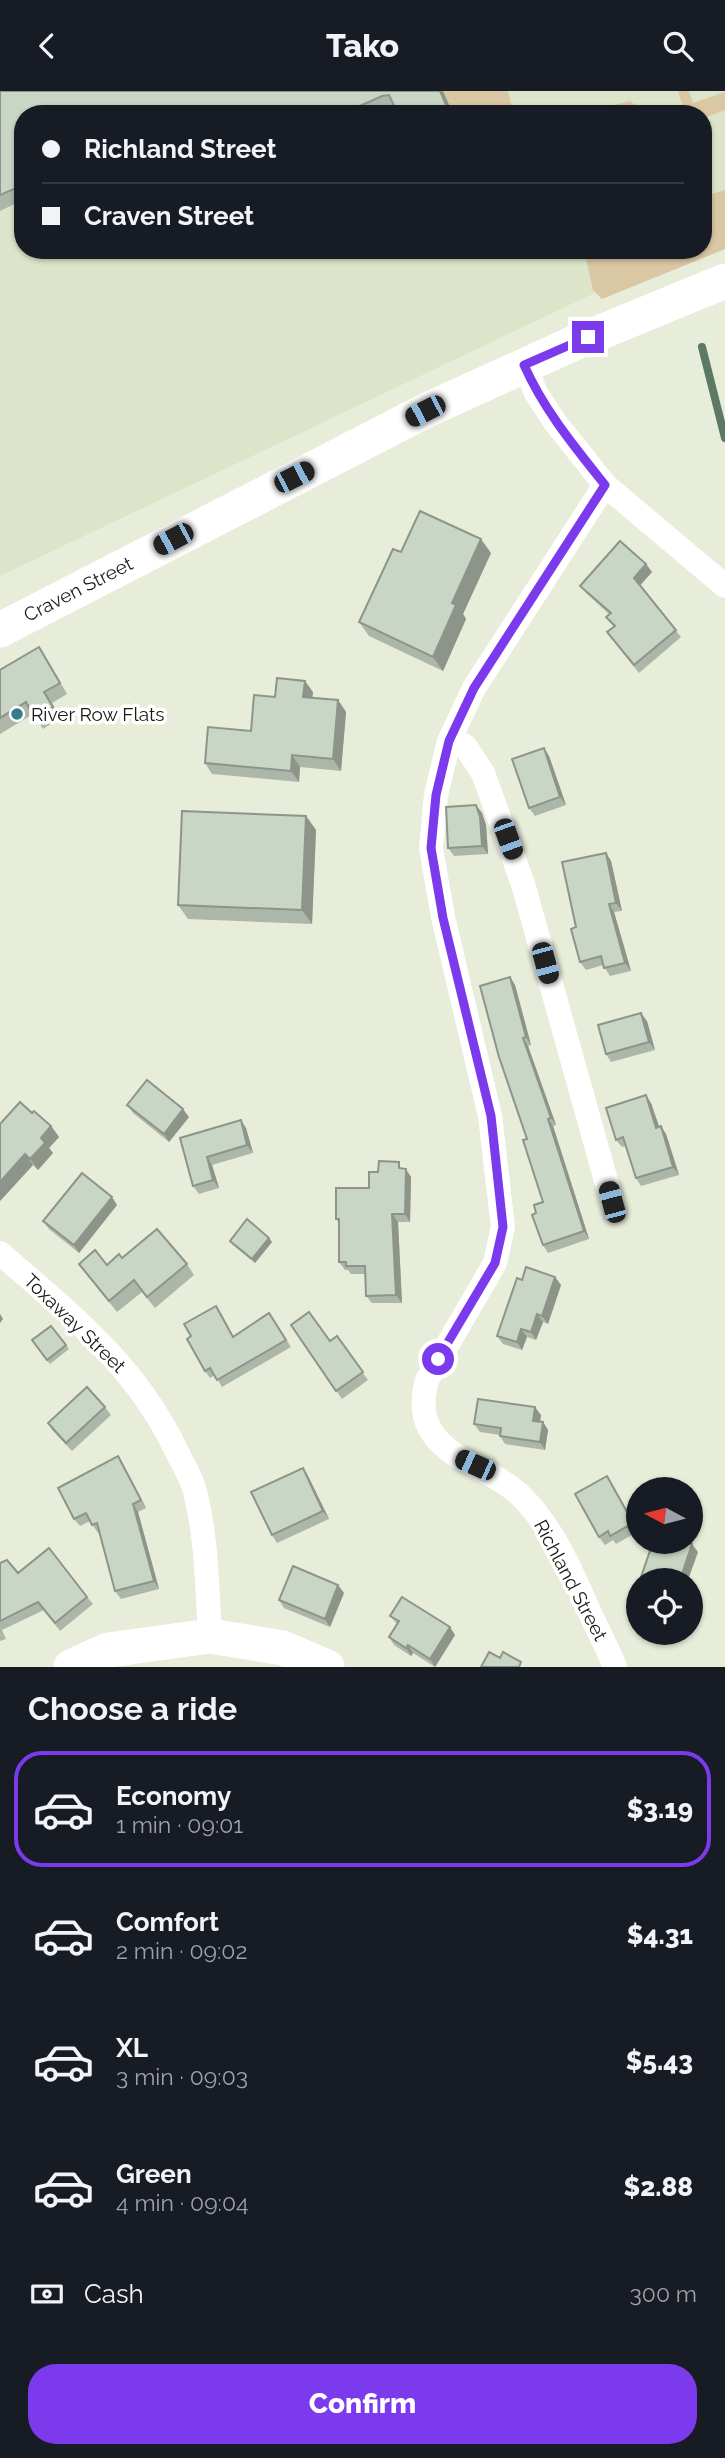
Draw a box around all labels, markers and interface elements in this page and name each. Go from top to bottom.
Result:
icon: back [28,27,66,65]
text: Tako [326,27,399,64]
icon: search [659,27,697,65]
text: Richland Street [84,134,277,164]
text: Craven Street [84,201,254,231]
route end [572,321,604,353]
car [402,392,449,430]
car [271,458,318,496]
car [150,520,197,558]
street label: Craven Street [20,552,137,626]
place label: River Row Flats [31,703,164,725]
marker: River Row Flats [9,706,25,722]
car [491,816,526,862]
car [530,940,561,986]
car [597,1179,628,1225]
street label: Toxaway Street [20,1269,131,1377]
route start [422,1343,454,1375]
car [452,1447,499,1483]
north arrow [626,1477,704,1554]
map controls [626,1477,703,1645]
street label: Richland Street [530,1516,612,1645]
button: locate [626,1568,703,1645]
text: Choose a ride [28,1690,237,1727]
icon: car [32,1778,95,1841]
text: Economy [116,1781,231,1811]
text: $3.19 [627,1794,693,1824]
text: 1 min · 09:01 [116,1811,243,1838]
icon: car [32,1904,95,1967]
text: Comfort [116,1907,219,1937]
text: $4.31 [627,1920,693,1950]
text: 2 min · 09:02 [116,1937,247,1964]
icon: car [32,2030,95,2093]
text: XL [116,2033,148,2063]
text: $5.43 [626,2046,693,2076]
text: 3 min · 09:03 [116,2063,248,2090]
icon: car [32,2156,95,2219]
text: Green [116,2159,192,2189]
text: $2.88 [623,2172,693,2202]
text: 4 min · 09:04 [116,2189,249,2216]
icon: cash [28,2275,66,2313]
text: Cash [84,2279,144,2309]
text: 300 m [630,2280,697,2307]
button: Confirm [28,2364,697,2444]

